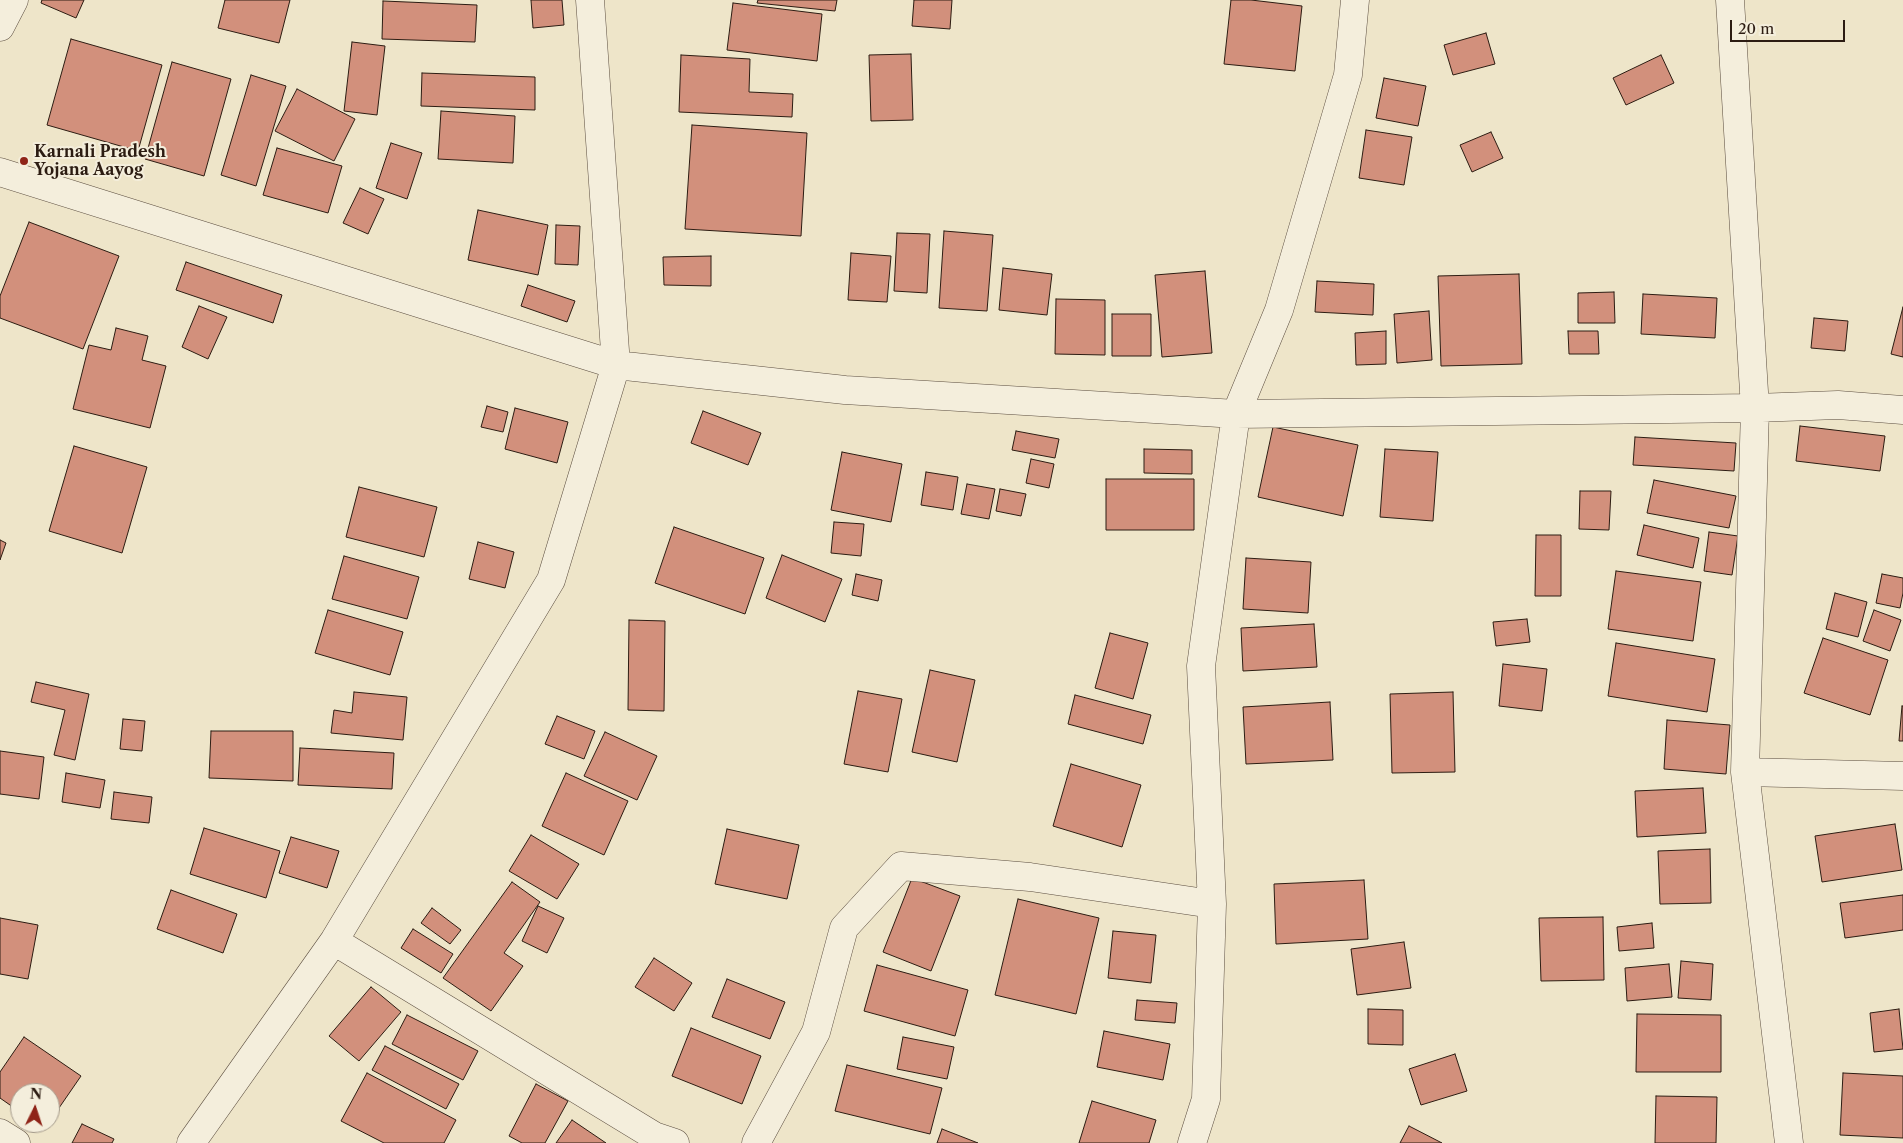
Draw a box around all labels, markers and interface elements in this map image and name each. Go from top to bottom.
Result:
scale bar [1733,10,1848,42]
text: 20 m [1738,19,1774,38]
place label: Karnali Pradesh Yojana Aayog [34,142,166,180]
marker: Karnali Pradesh Yojana Aayog [18,155,30,167]
north arrow [10,1083,60,1133]
text: N [29,1085,43,1103]

